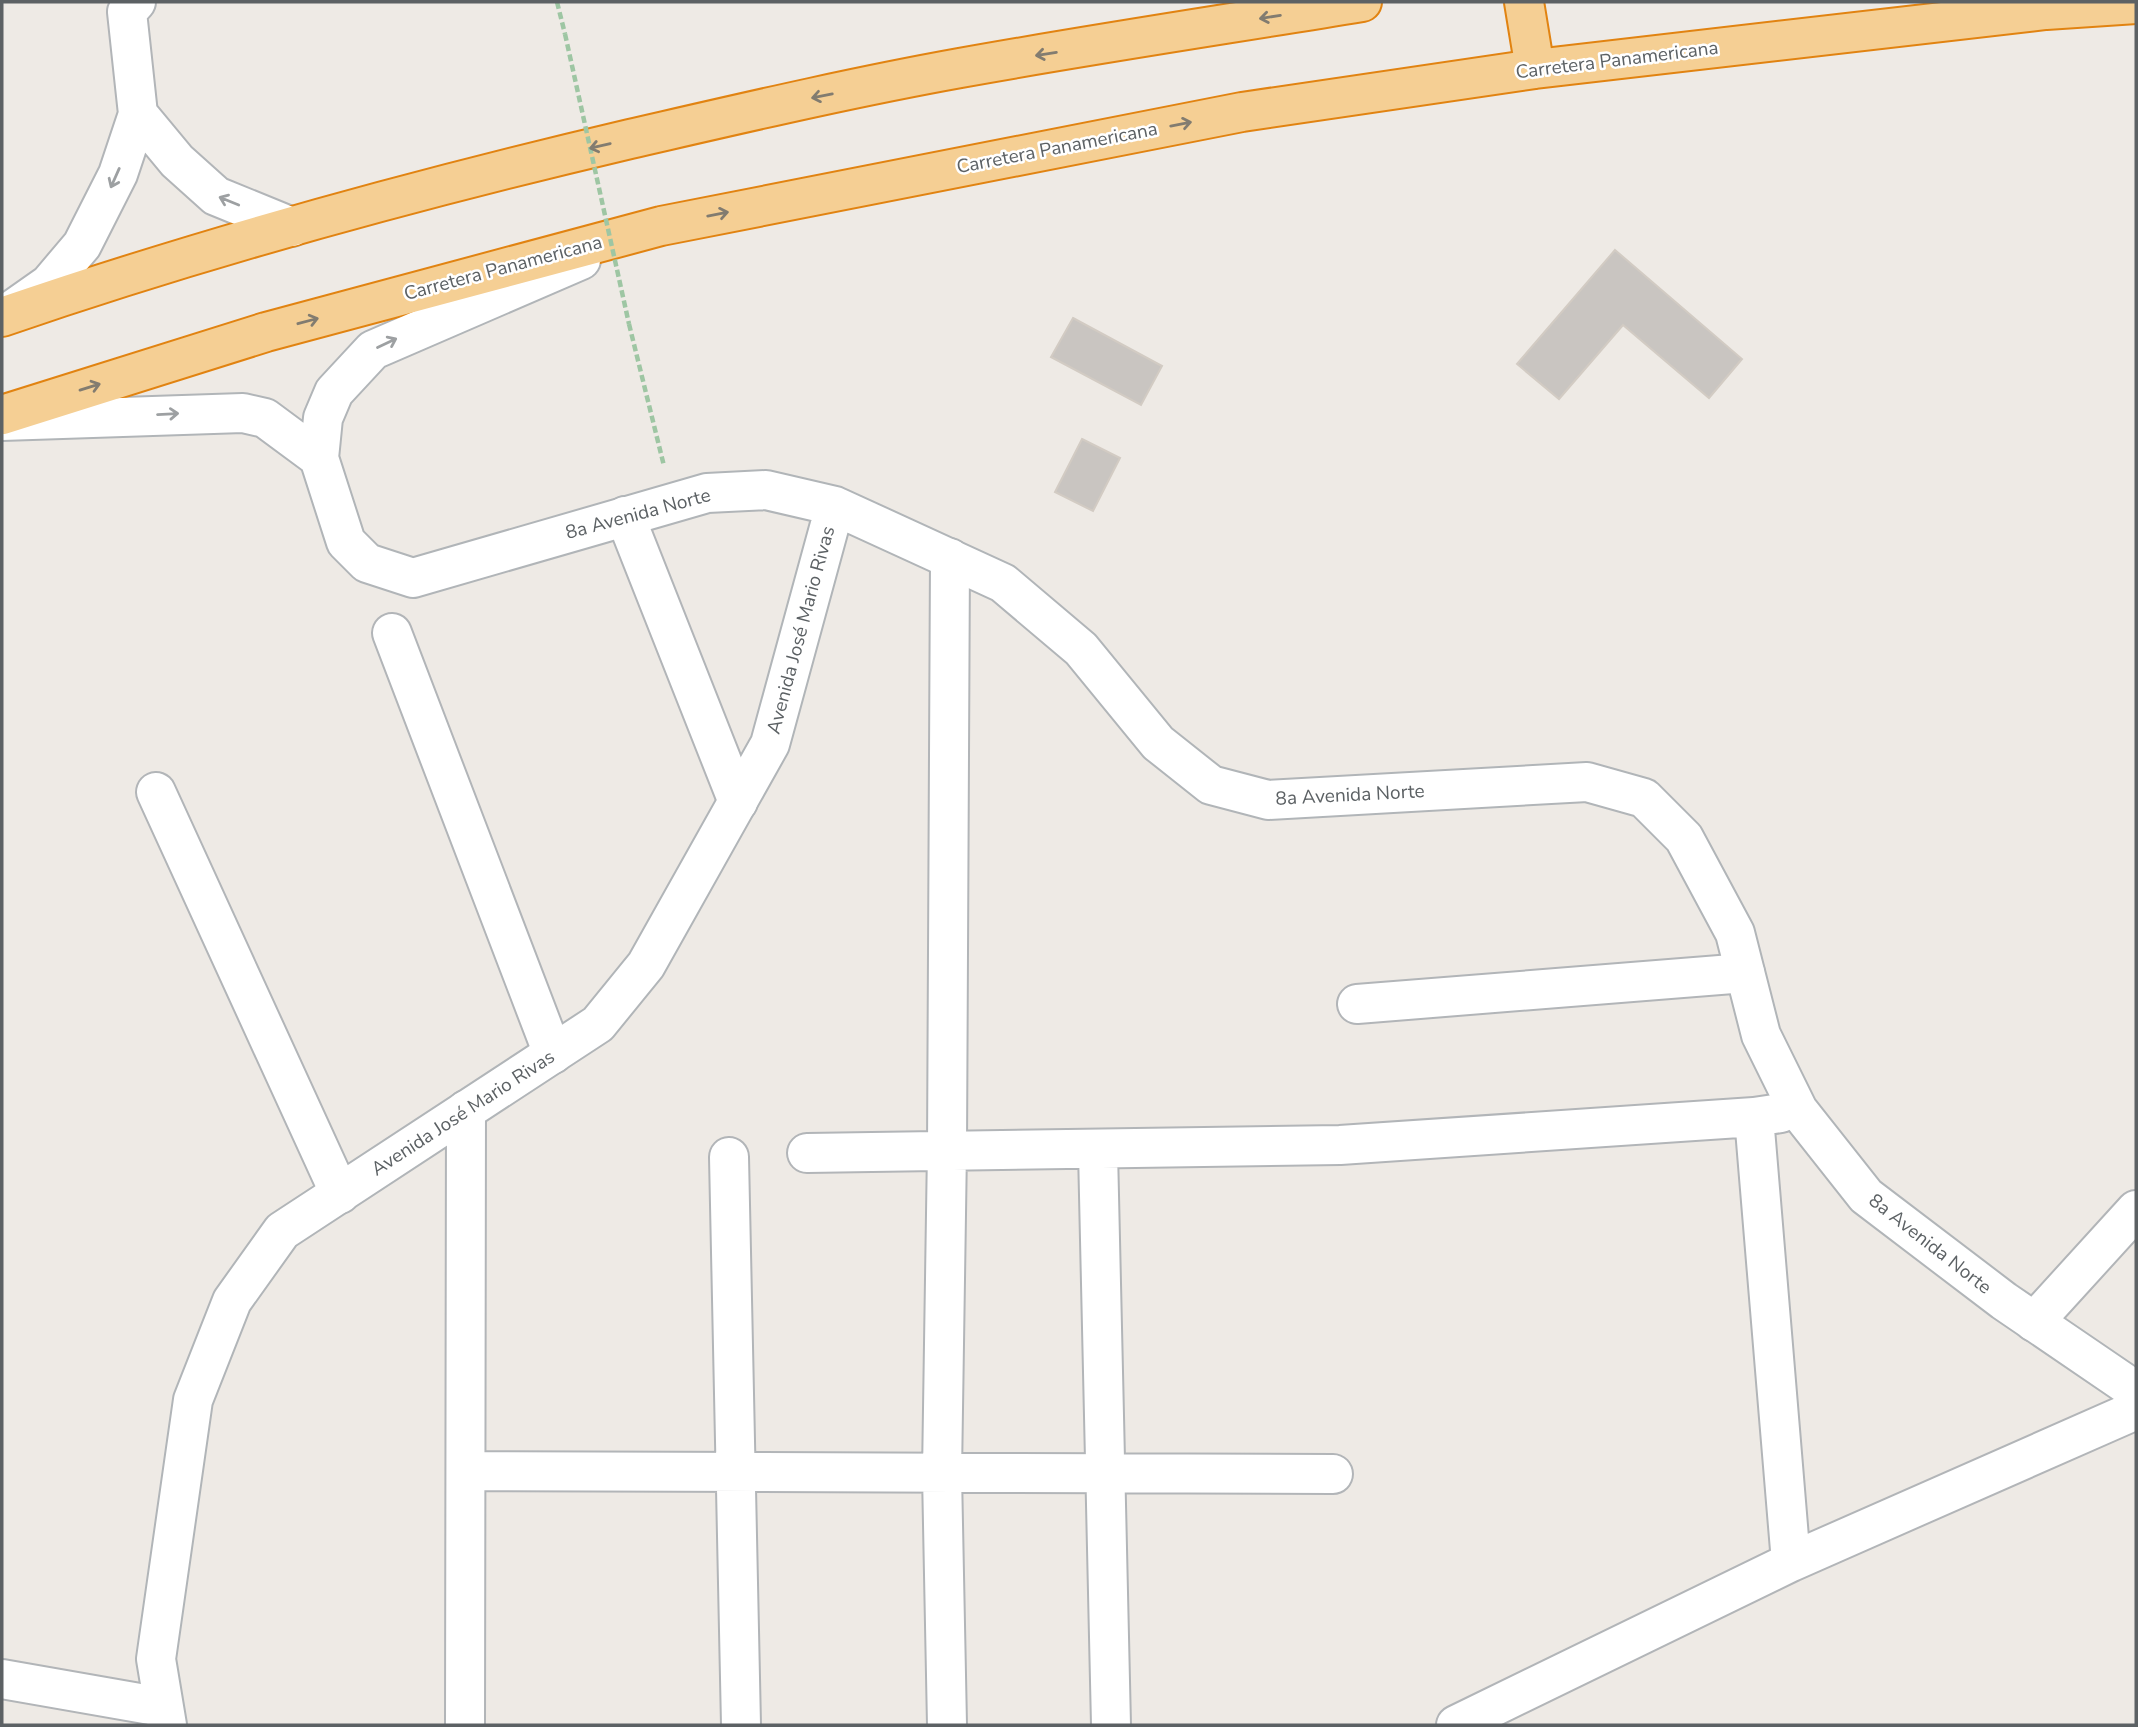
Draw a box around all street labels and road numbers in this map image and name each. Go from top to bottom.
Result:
street label: Carretera Panamericana [1514,35,1720,85]
street label: Carretera Panamericana [954,116,1160,180]
street label: Carretera Panamericana [401,229,605,307]
street label: 8a Avenida Norte [563,482,713,546]
street label: Avenida José Mario Rivas [761,523,841,737]
street label: 8a Avenida Norte [1275,778,1425,812]
street label: Avenida José Mario Rivas [366,1044,560,1182]
street label: 8a Avenida Norte [1863,1188,1997,1300]

